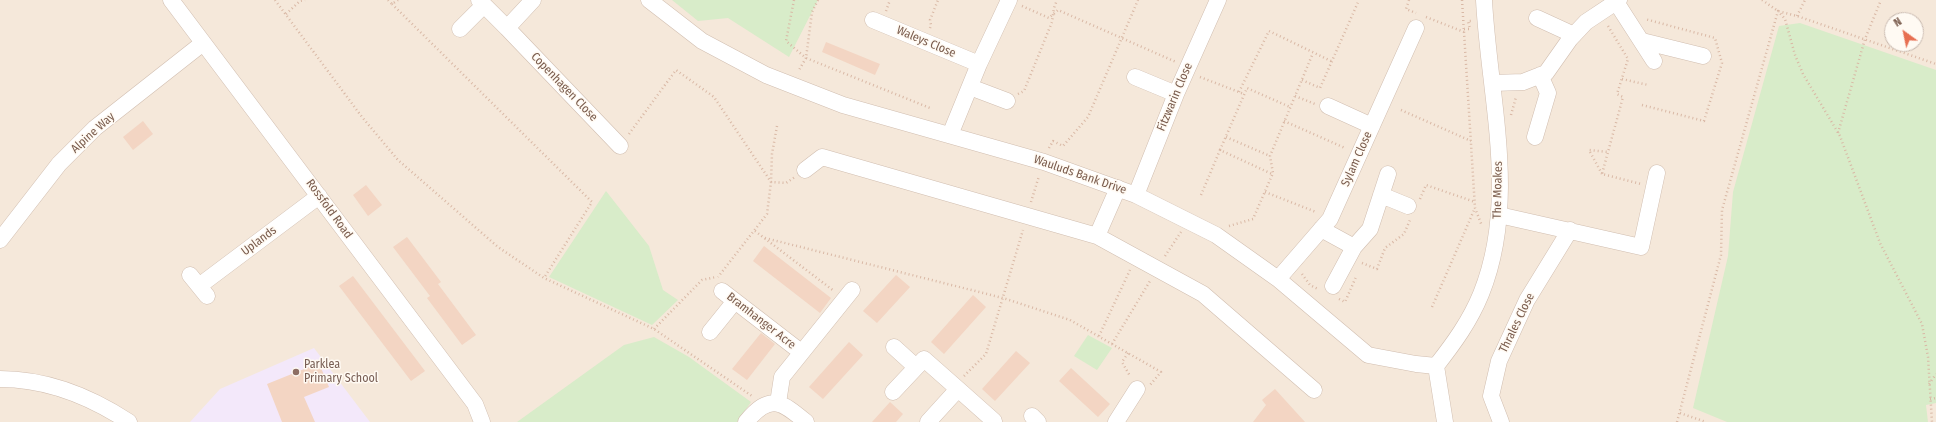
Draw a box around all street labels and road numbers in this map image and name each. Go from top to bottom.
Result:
street label: Waleys Close [894,23,958,61]
street label: Copenhagen Close [528,50,600,124]
street label: Fitzwarin Close [1154,61,1196,133]
street label: Alpine Way [68,110,118,156]
street label: Sylam Close [1338,129,1376,189]
street label: Wauluds Bank Drive [1032,152,1128,198]
street label: The Moakes [1490,161,1506,219]
street label: Rossfold Road [303,176,355,242]
street label: Uplands [239,223,279,259]
street label: Bramhanger Acre [724,290,798,352]
street label: Thrales Close [1496,291,1538,355]

